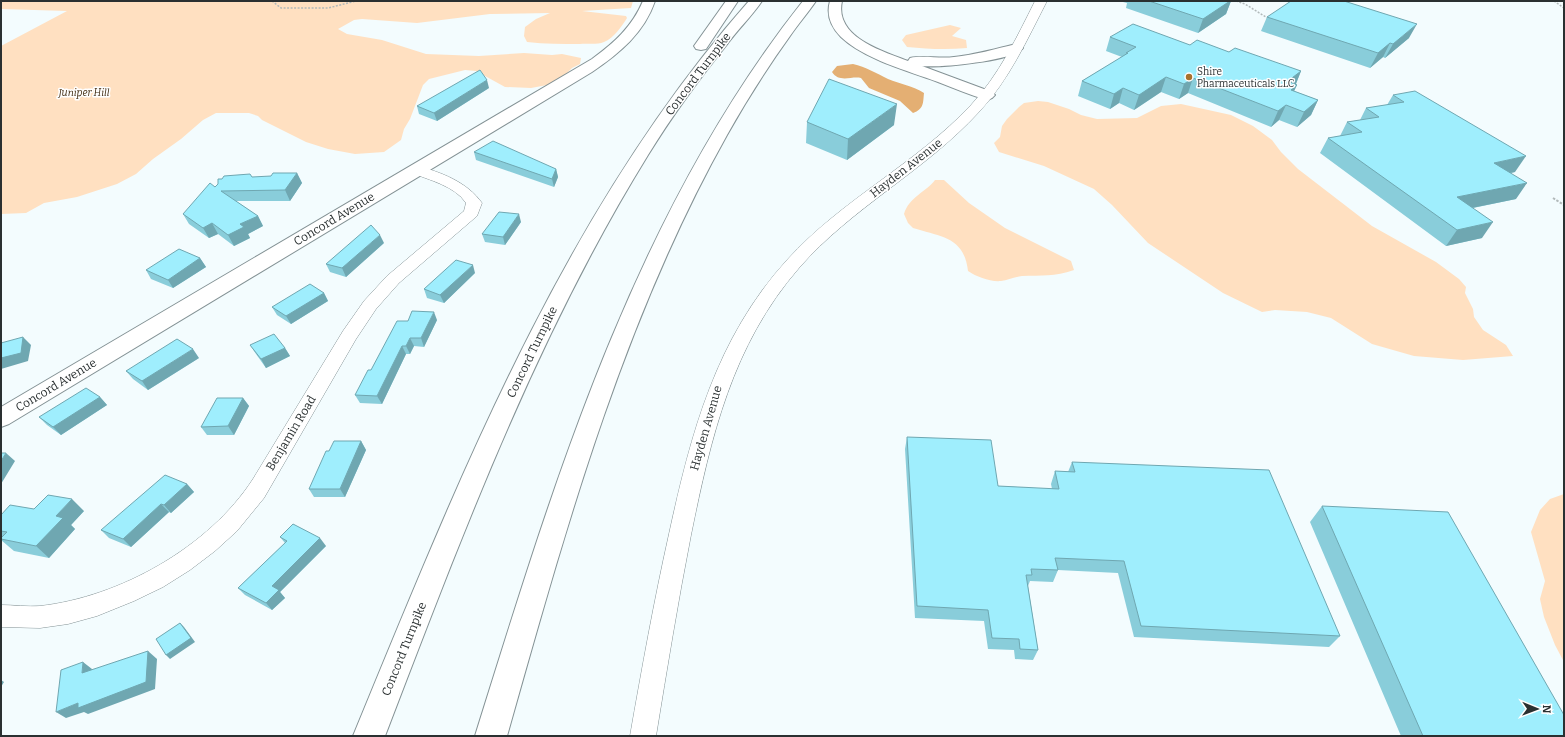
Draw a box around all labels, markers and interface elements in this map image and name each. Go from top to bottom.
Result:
street label: Concord Turnpike [662,30,734,118]
place label: Shire Pharmaceuticals LLC [1197,66,1294,90]
marker: Shire Pharmaceuticals LLC [1184,72,1194,82]
park label: Juniper Hill [57,87,110,99]
street label: Hayden Avenue [867,136,945,200]
street label: Concord Avenue [291,189,377,249]
street label: Concord Turnpike [504,304,560,400]
street label: Concord Avenue [13,355,99,415]
street label: Hayden Avenue [687,384,725,472]
street label: Benjamin Road [263,393,319,473]
street label: Concord Turnpike [379,600,429,698]
north arrow [1517,689,1557,729]
text: N [1540,705,1553,714]

